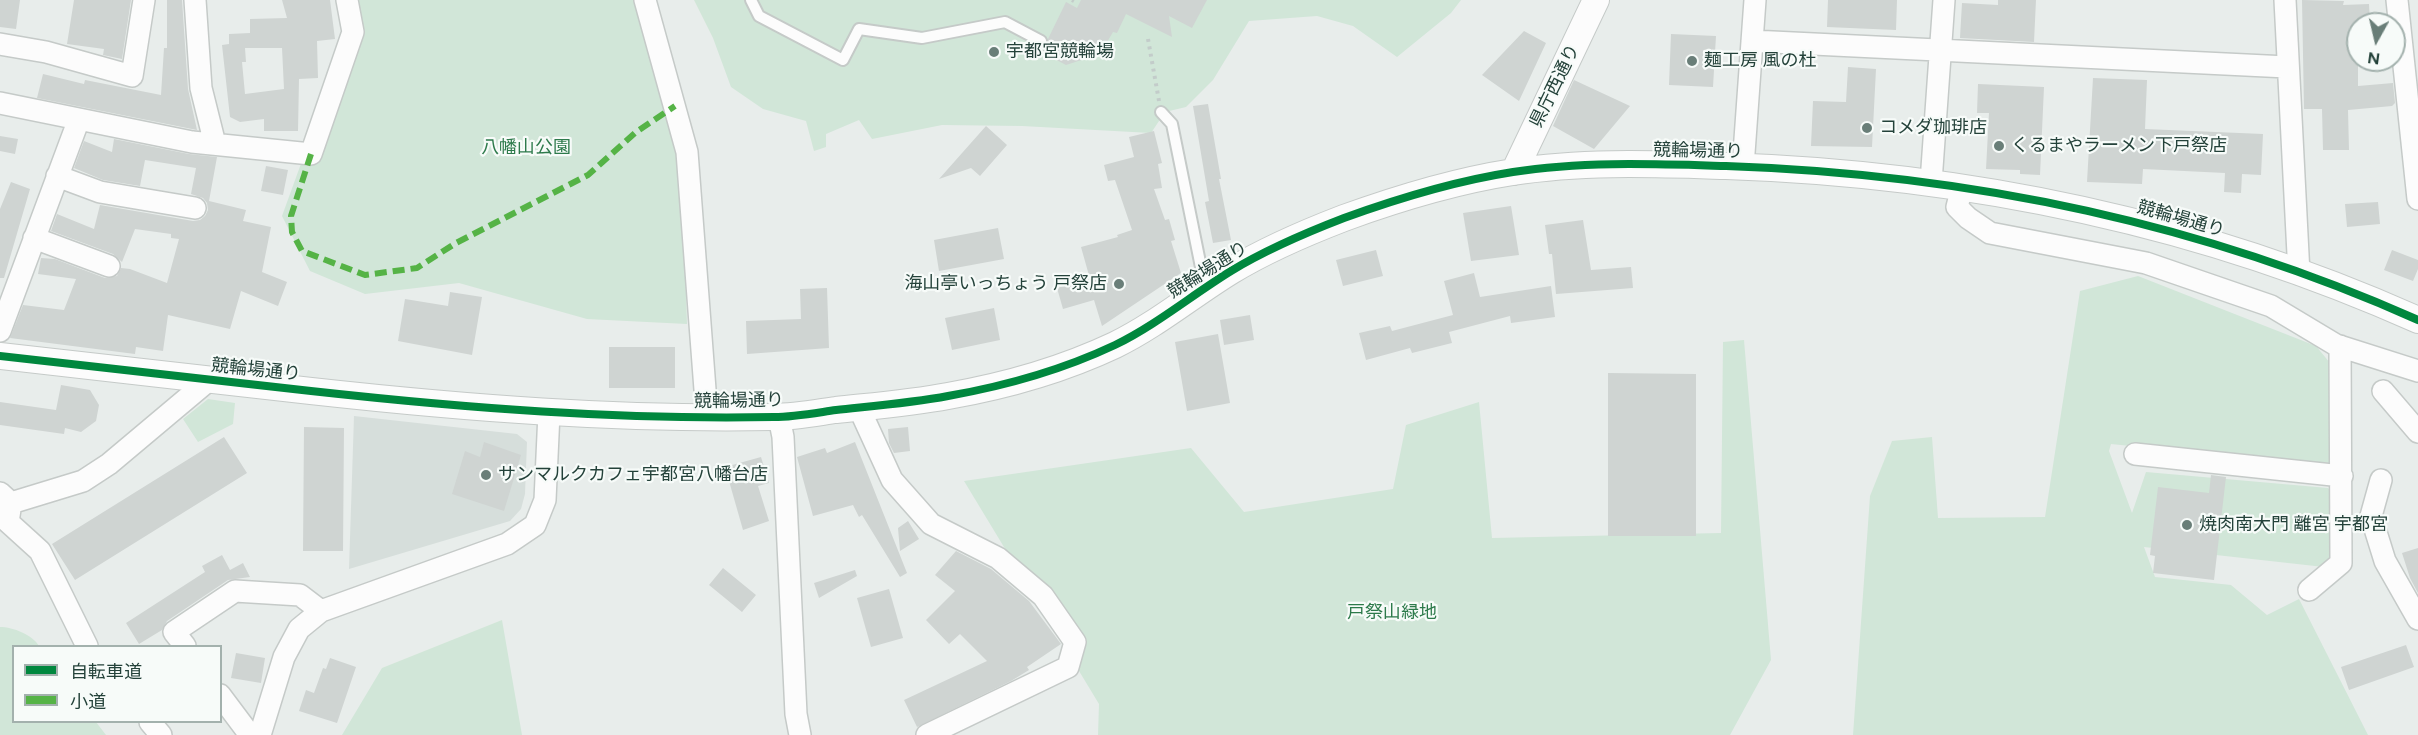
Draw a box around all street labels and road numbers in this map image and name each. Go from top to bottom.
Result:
street label: 県庁西通り [1526,41,1584,131]
street label: 競輪場通り [1653,139,1743,163]
street label: 競輪場通り [2135,196,2227,242]
street label: 競輪場通り [1164,237,1252,303]
street label: 競輪場通り [210,355,302,385]
street label: 競輪場通り [694,389,784,413]

